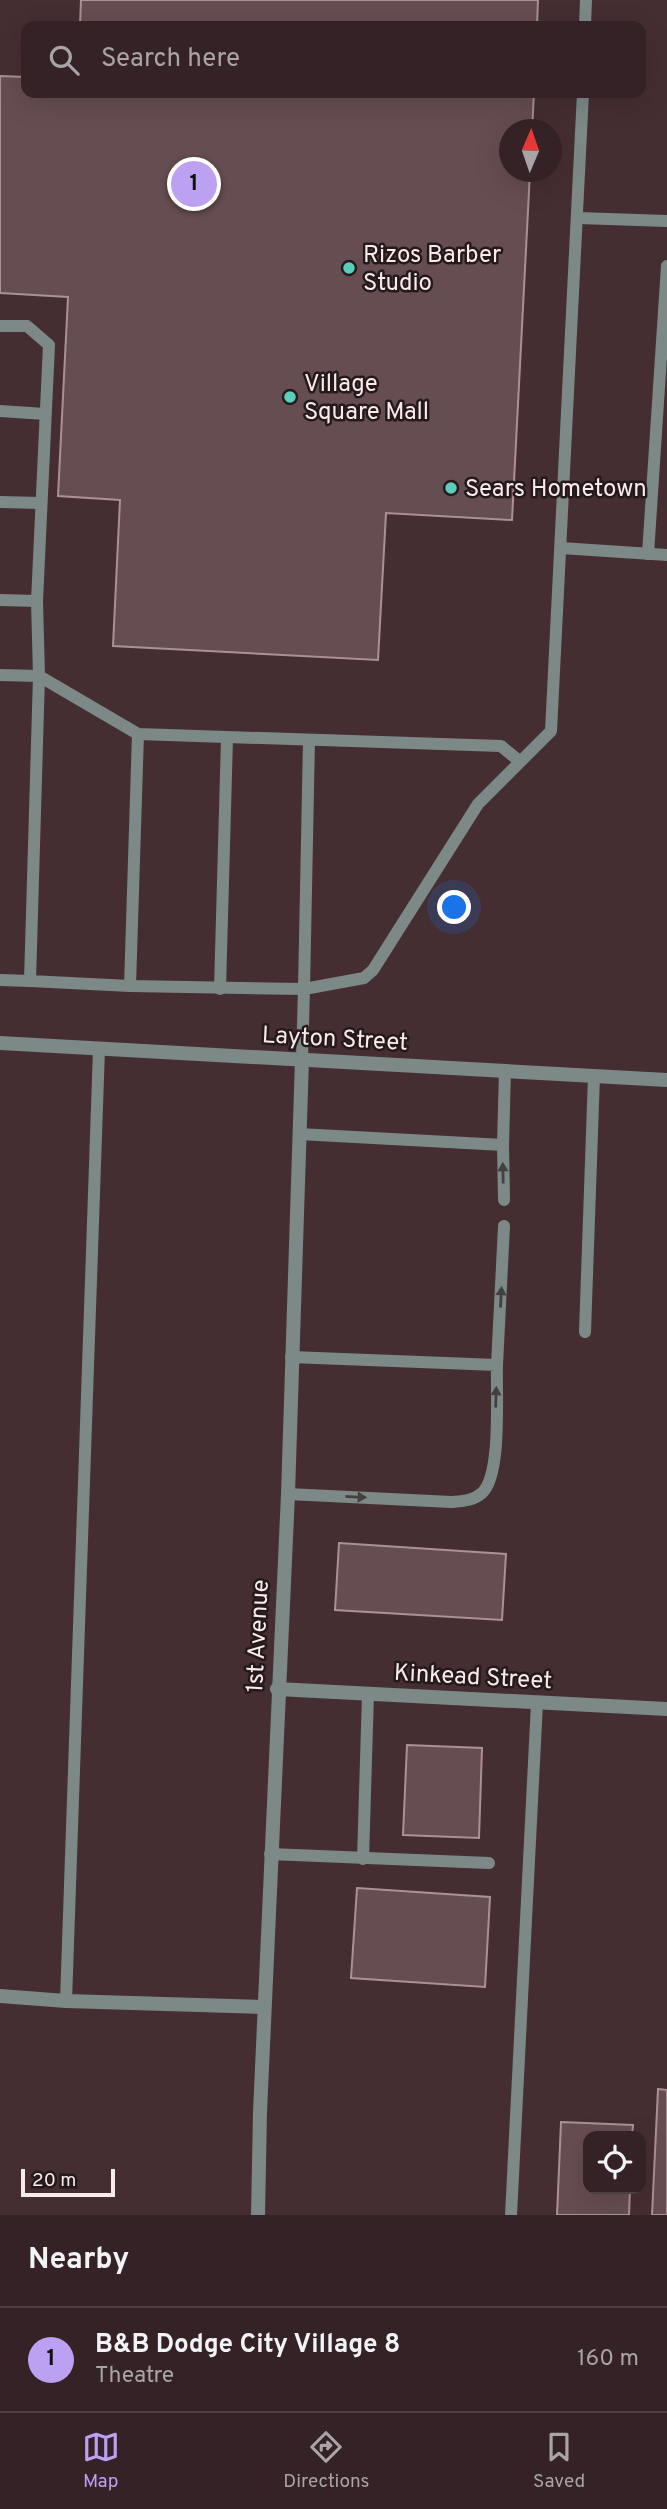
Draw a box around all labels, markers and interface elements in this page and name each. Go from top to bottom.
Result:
search box [21,21,646,98]
icon: search [45,41,83,79]
text: Search here [101,43,240,76]
north arrow [499,119,562,182]
pin: 1 [171,158,217,210]
place label: Rizos Barber Studio [363,241,501,299]
marker: Rizos Barber Studio [341,260,357,276]
place label: Village Square Mall [304,370,429,428]
marker: Village Square Mall [282,389,298,405]
place label: Sears Hometown [465,475,647,505]
marker: Sears Hometown [443,480,459,496]
your location [437,890,471,924]
street label: Layton Street [261,1021,409,1059]
one-way arrow [498,1162,509,1184]
one-way arrow [495,1285,506,1307]
one-way arrow [491,1386,502,1408]
one-way arrow [345,1492,367,1503]
street label: 1st Avenue [241,1579,277,1694]
street label: Kinkead Street [393,1659,553,1697]
map controls [583,2131,646,2194]
button: locate [583,2131,646,2194]
scale bar [21,2166,116,2198]
text: 20 m [32,2169,76,2193]
text: Nearby [28,2242,129,2279]
text: B&B Dodge City Village 8 [95,2329,400,2362]
text: 1 [46,2345,56,2374]
text: 160 m [577,2345,639,2374]
text: Theatre [95,2362,174,2391]
tab: Map [82,2428,120,2494]
tab: Directions [283,2428,370,2494]
tab: Saved [533,2428,585,2494]

